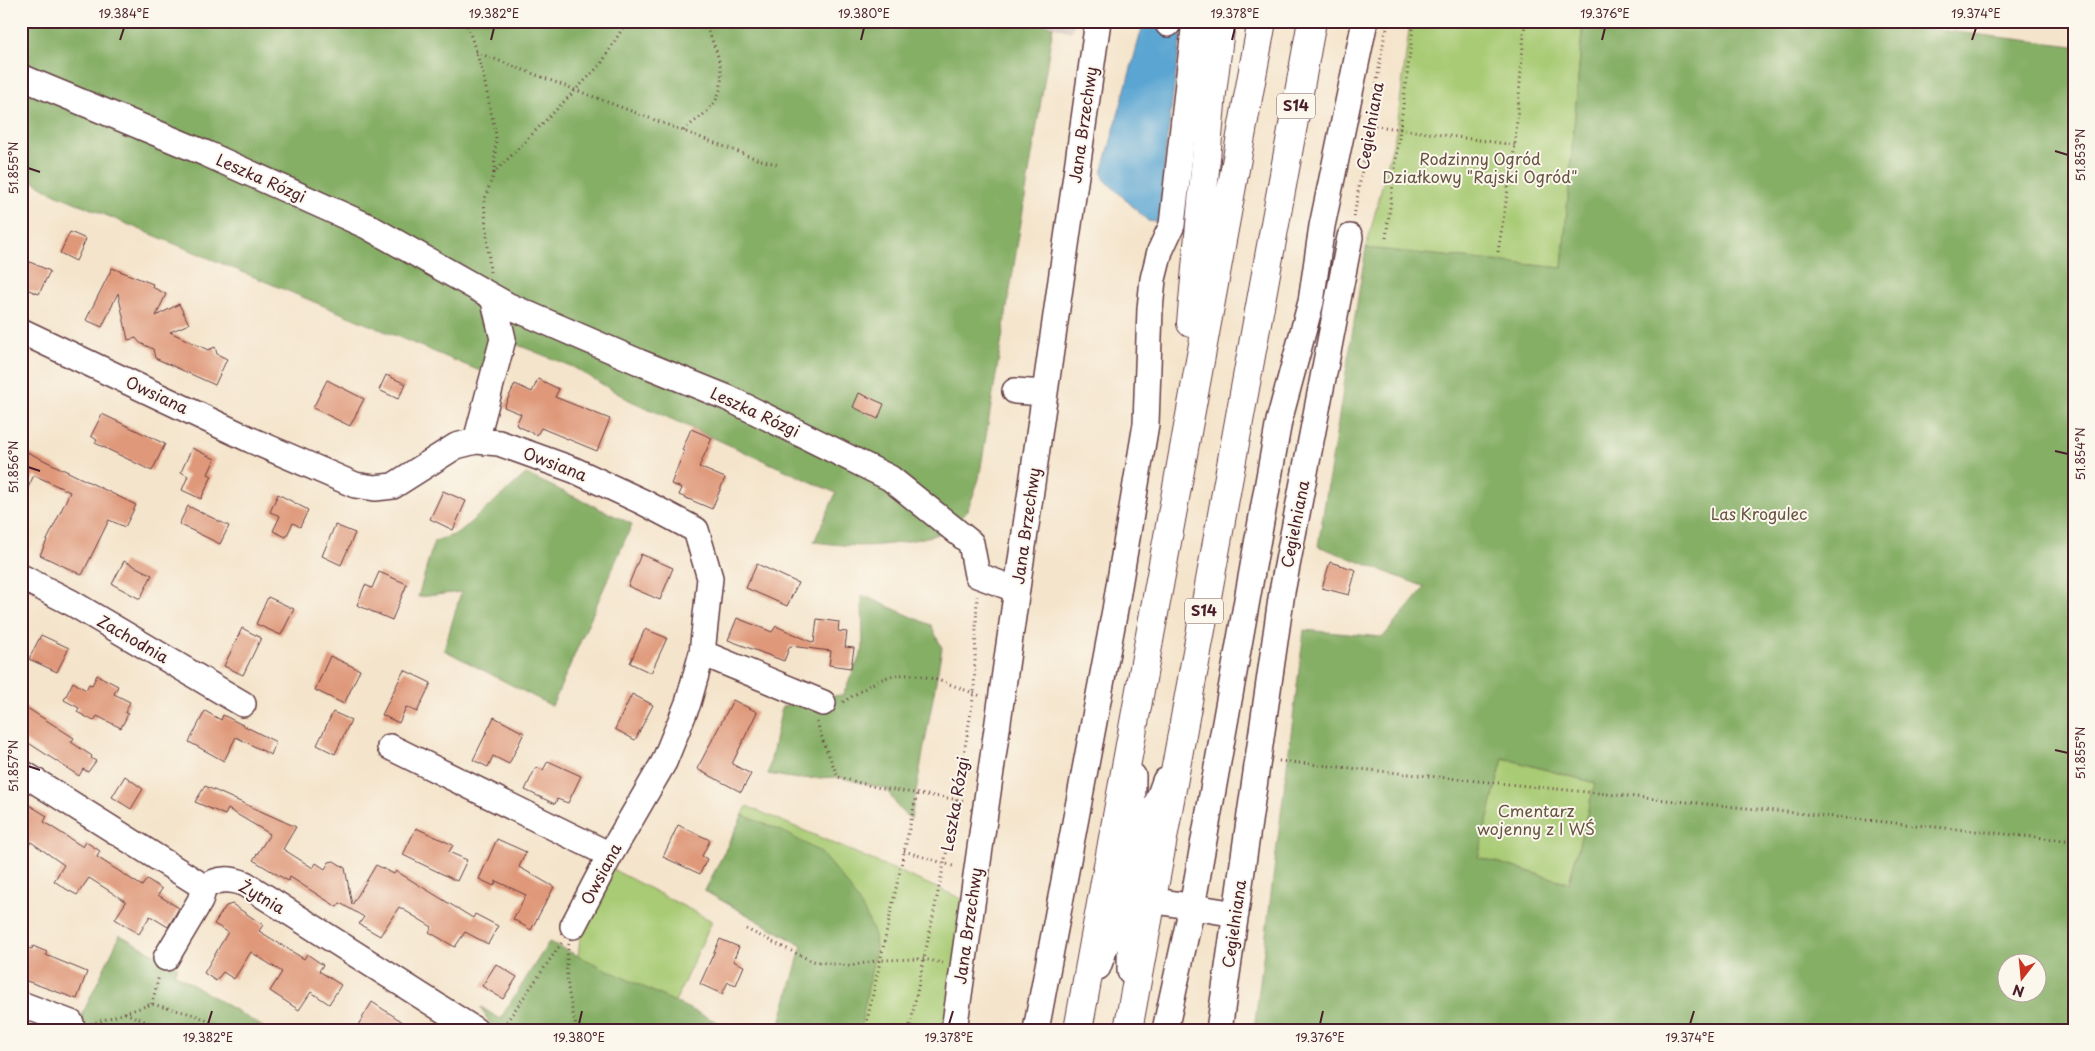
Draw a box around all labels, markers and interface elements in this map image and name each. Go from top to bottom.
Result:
text: 19.384°E [99,4,149,22]
text: 19.382°E [469,4,519,22]
text: 19.380°E [838,4,890,22]
text: 19.378°E [1210,4,1260,22]
text: 19.376°E [1580,4,1630,22]
text: 19.374°E [1951,4,2001,22]
street label: Jana Brzechwy [1062,65,1102,185]
street label: Cegielniana [1349,80,1389,172]
road number: S14 [1277,94,1315,118]
text: 51.853°N [2071,129,2089,181]
text: 51.855°N [4,142,22,194]
park label: Rodzinny Ogród Działkowy "Rajski Ogród" [1382,146,1578,188]
street label: Leszka Rózgi [213,147,310,208]
street label: Owsiana [122,369,193,419]
street label: Leszka Rózgi [707,380,804,442]
text: 51.854°N [2071,427,2089,481]
street label: Owsiana [520,440,591,486]
text: 51.856°N [4,441,22,493]
street label: Jana Brzechwy [1005,466,1045,586]
street label: Cegielniana [1274,478,1314,570]
park label: Las Krogulec [1711,501,1807,525]
road number: S14 [1185,598,1223,624]
street label: Zachodnia [93,608,174,668]
text: 51.855°N [2071,727,2089,779]
text: 51.857°N [4,740,22,792]
street label: Leszka Rózgi [934,754,974,853]
park label: Cmentarz wojenny z I WŚ [1477,798,1595,840]
street label: Owsiana [574,838,626,909]
street label: Jana Brzechwy [947,866,987,986]
street label: Żytnia [235,873,290,919]
street label: Cegielniana [1215,878,1251,970]
north arrow [1998,954,2048,1004]
text: N [2010,979,2027,1003]
text: 19.382°E [183,1028,233,1046]
text: 19.380°E [553,1028,605,1046]
text: 19.378°E [924,1028,974,1046]
text: 19.376°E [1295,1028,1345,1046]
text: 19.374°E [1665,1028,1715,1046]

